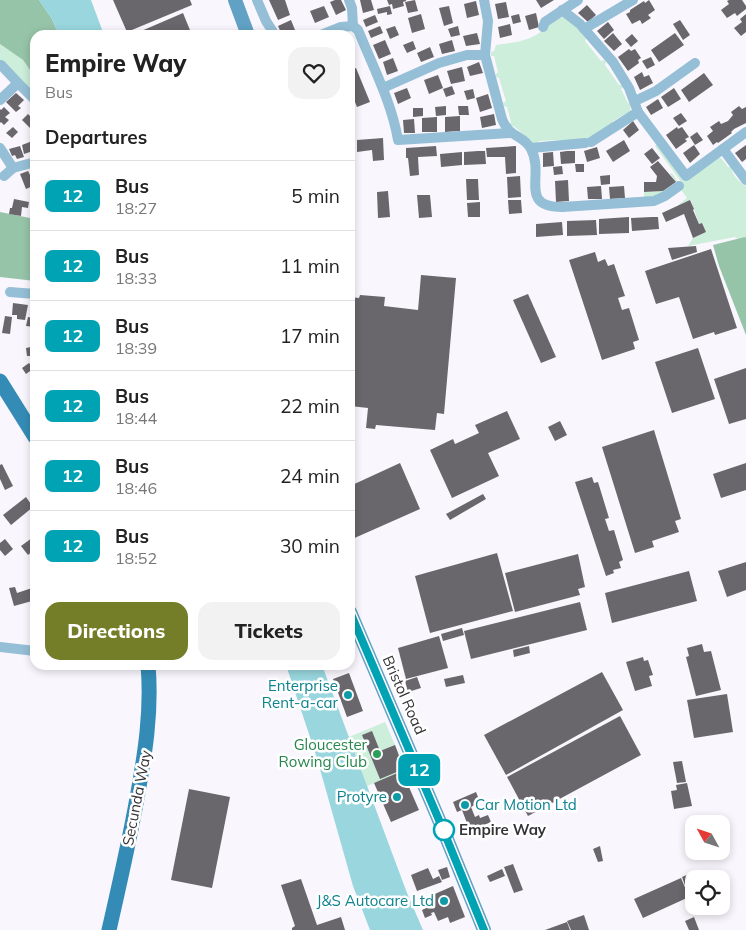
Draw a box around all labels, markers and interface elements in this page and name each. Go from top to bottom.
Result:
button: heart [288,47,340,99]
text: Empire Way [45,48,186,78]
text: Bus [45,82,73,102]
text: Departures [45,125,147,149]
text: Bus [115,174,149,198]
text: 12 [62,184,83,207]
text: 5 min [291,184,340,208]
text: 18:27 [115,198,157,218]
text: Bus [115,244,149,268]
text: 12 [62,254,83,277]
text: 11 min [280,254,340,278]
text: 18:33 [115,268,157,288]
text: Bus [115,314,149,338]
text: 12 [62,324,83,347]
text: 17 min [280,324,340,348]
text: 18:39 [115,338,157,358]
text: Bus [115,384,149,408]
text: 12 [62,394,83,417]
text: 22 min [280,394,340,418]
text: 18:44 [115,408,157,428]
text: Bus [115,454,149,478]
text: 12 [62,464,83,487]
text: 24 min [280,464,340,488]
text: 18:46 [115,478,157,498]
text: Bus [115,524,149,548]
text: 12 [62,534,83,557]
text: 30 min [280,534,340,558]
text: 18:52 [115,548,157,568]
button: Directions [45,602,188,660]
button: Tickets [198,602,340,660]
street label: Bristol Road [379,652,430,737]
place label: Enterprise Rent-a-car [262,676,339,712]
marker: Enterprise Rent-a-car [342,689,354,701]
place label: Gloucester Rowing Club [278,735,368,771]
street label: Secunda Way [118,748,155,847]
marker: Gloucester Rowing Club [371,748,383,760]
line badge: 12 [396,754,442,786]
text: 12 [408,758,430,781]
place label: Protyre [337,787,387,806]
marker: Protyre [391,791,403,803]
place label: Car Motion Ltd [475,795,577,814]
marker: Car Motion Ltd [459,799,471,811]
north arrow [685,815,730,860]
map controls [685,815,730,915]
marker: Empire Way [433,819,455,841]
place label: Empire Way [459,820,547,839]
button: locate [685,870,730,915]
place label: J&S Autocare Ltd [317,891,434,910]
marker: J&S Autocare Ltd [438,895,450,907]

